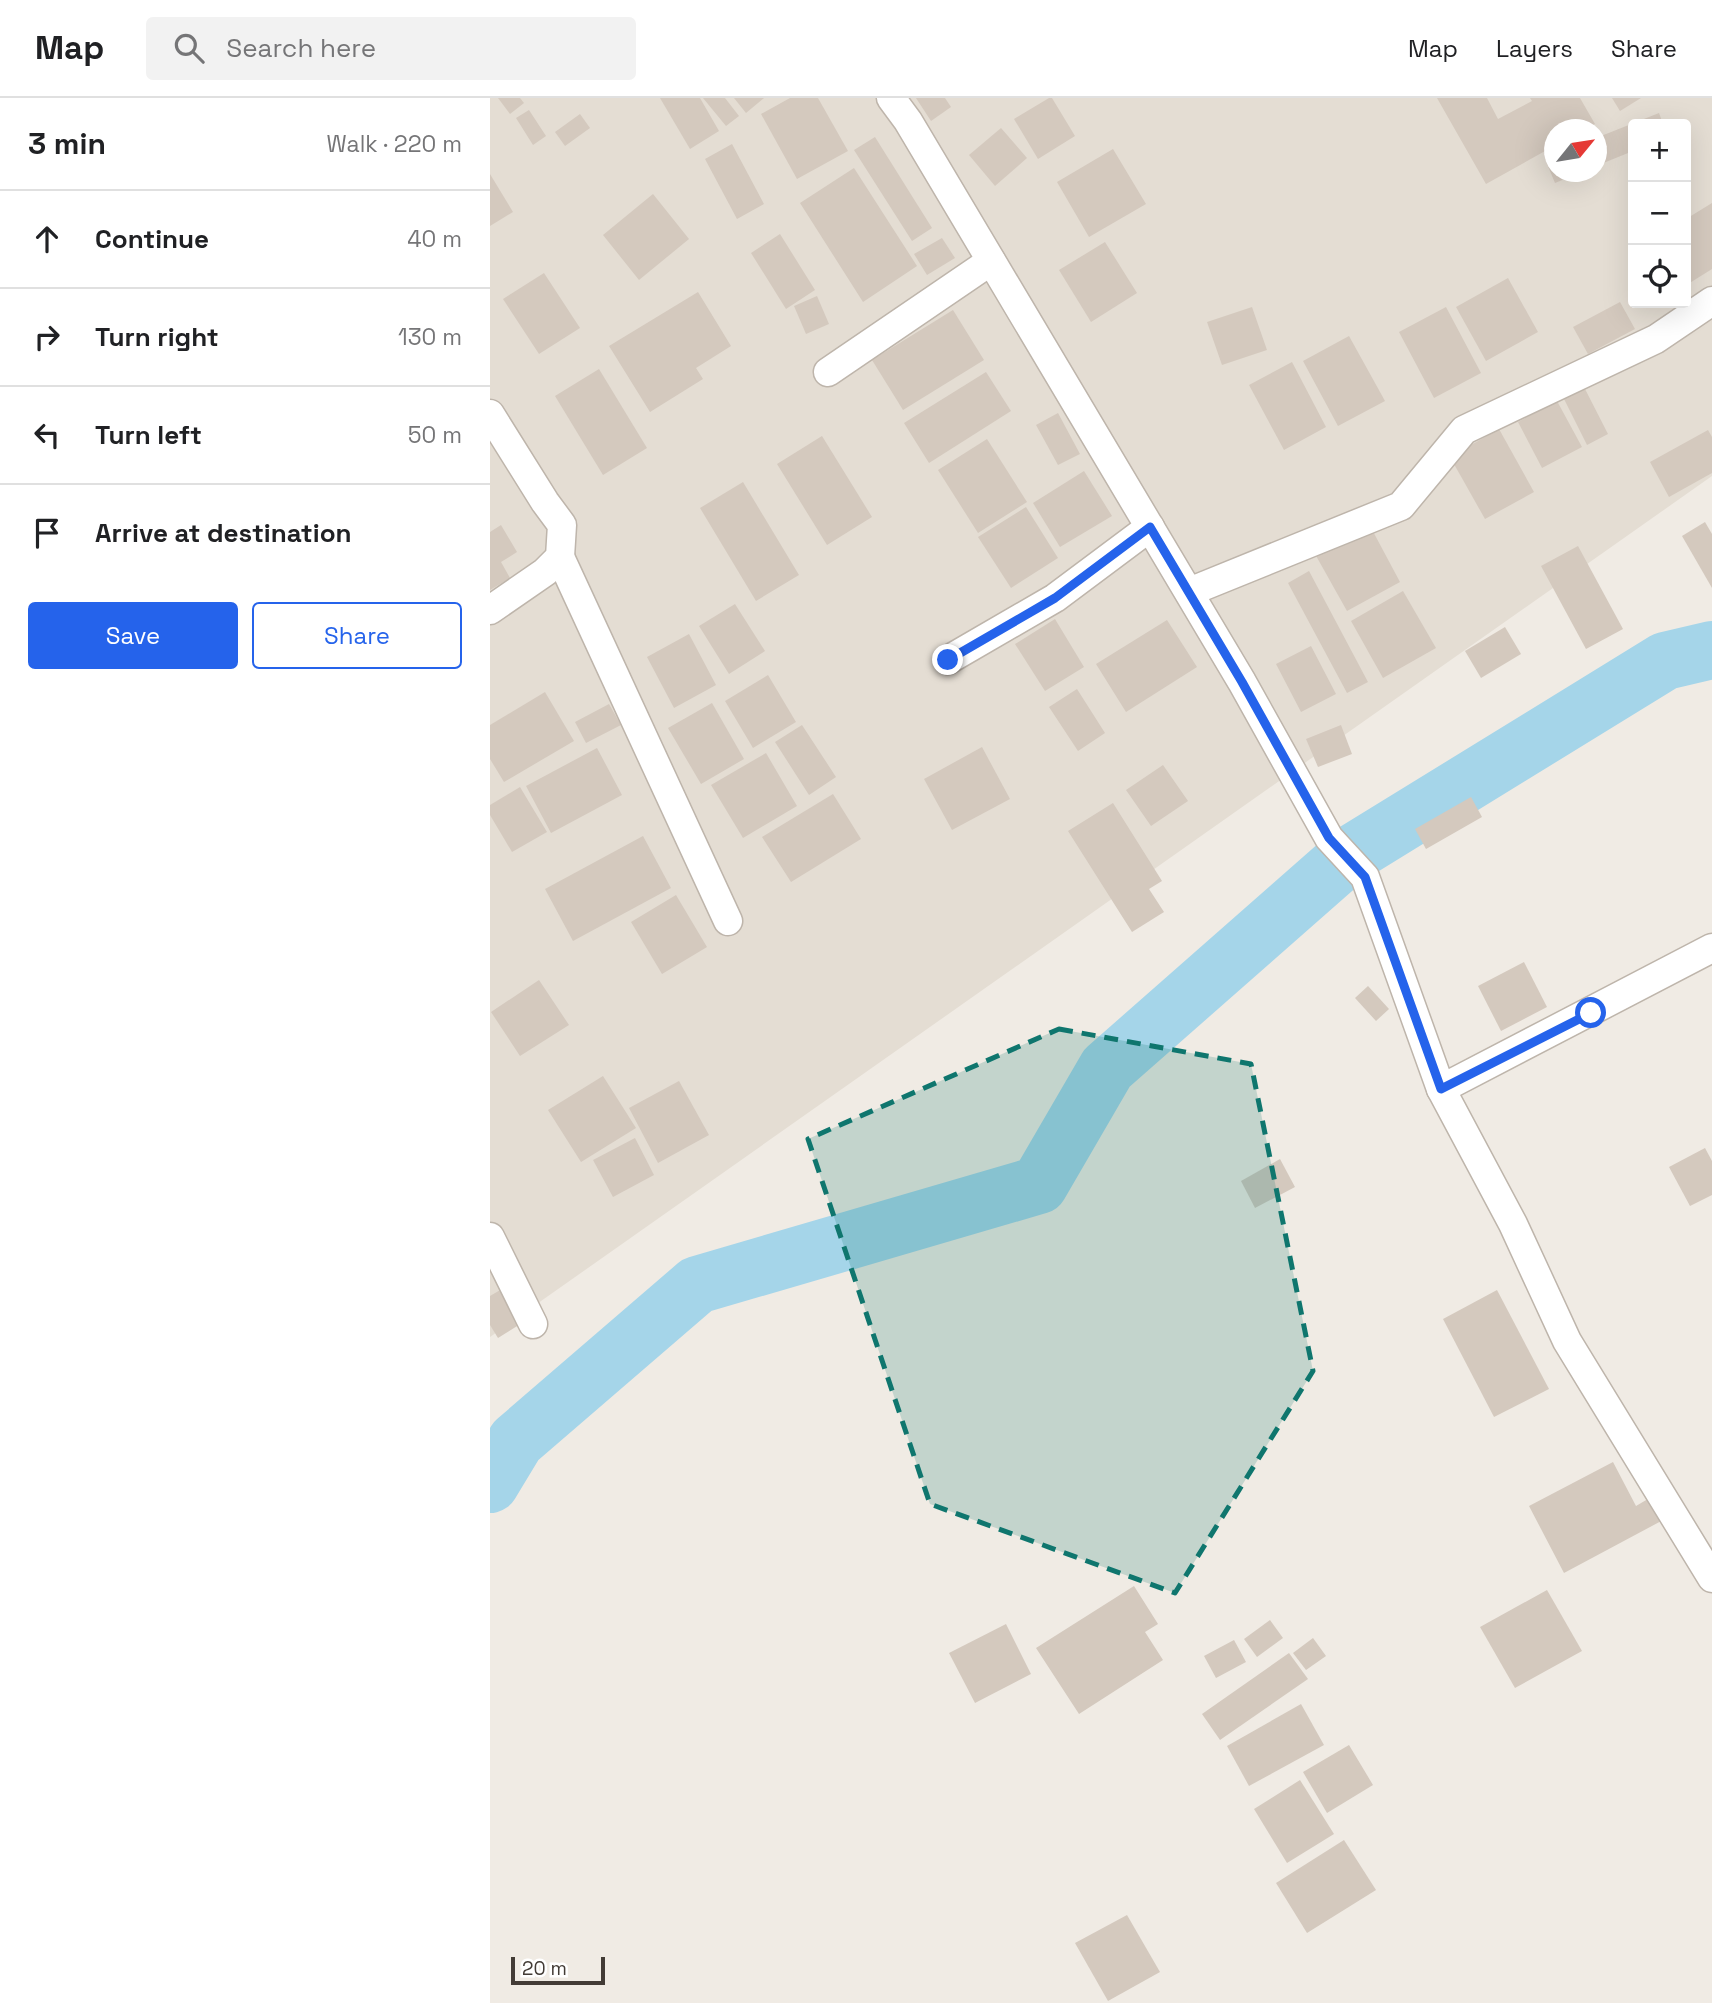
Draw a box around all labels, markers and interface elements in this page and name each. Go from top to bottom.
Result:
search box [146,17,636,80]
text: Map [35,27,104,69]
icon: search [170,29,208,67]
text: Search here [226,31,376,65]
text: Map [1408,33,1458,64]
text: Layers [1496,33,1573,64]
text: Share [1611,33,1677,64]
north arrow [1544,119,1607,182]
map controls [1628,119,1691,308]
button: + [1628,119,1691,182]
text: 3 min [28,124,106,163]
text: Walk · 220 m [327,129,462,159]
button: − [1628,182,1691,245]
icon: ahead [28,220,66,258]
text: Continue [95,222,209,256]
text: 40 m [407,224,462,254]
button: locate [1628,245,1691,308]
icon: right [28,318,66,356]
text: Turn right [95,320,219,354]
text: 130 m [398,322,462,352]
icon: left [28,416,66,454]
text: Turn left [95,418,202,452]
text: 50 m [408,420,462,450]
icon: arrive [28,514,66,552]
text: Arrive at destination [95,516,352,550]
button: Save [28,602,238,669]
button: Share [252,602,462,669]
route end [932,644,963,675]
route start [1575,997,1606,1028]
scale bar [511,1954,606,1986]
text: 20 m [522,1956,567,1981]

